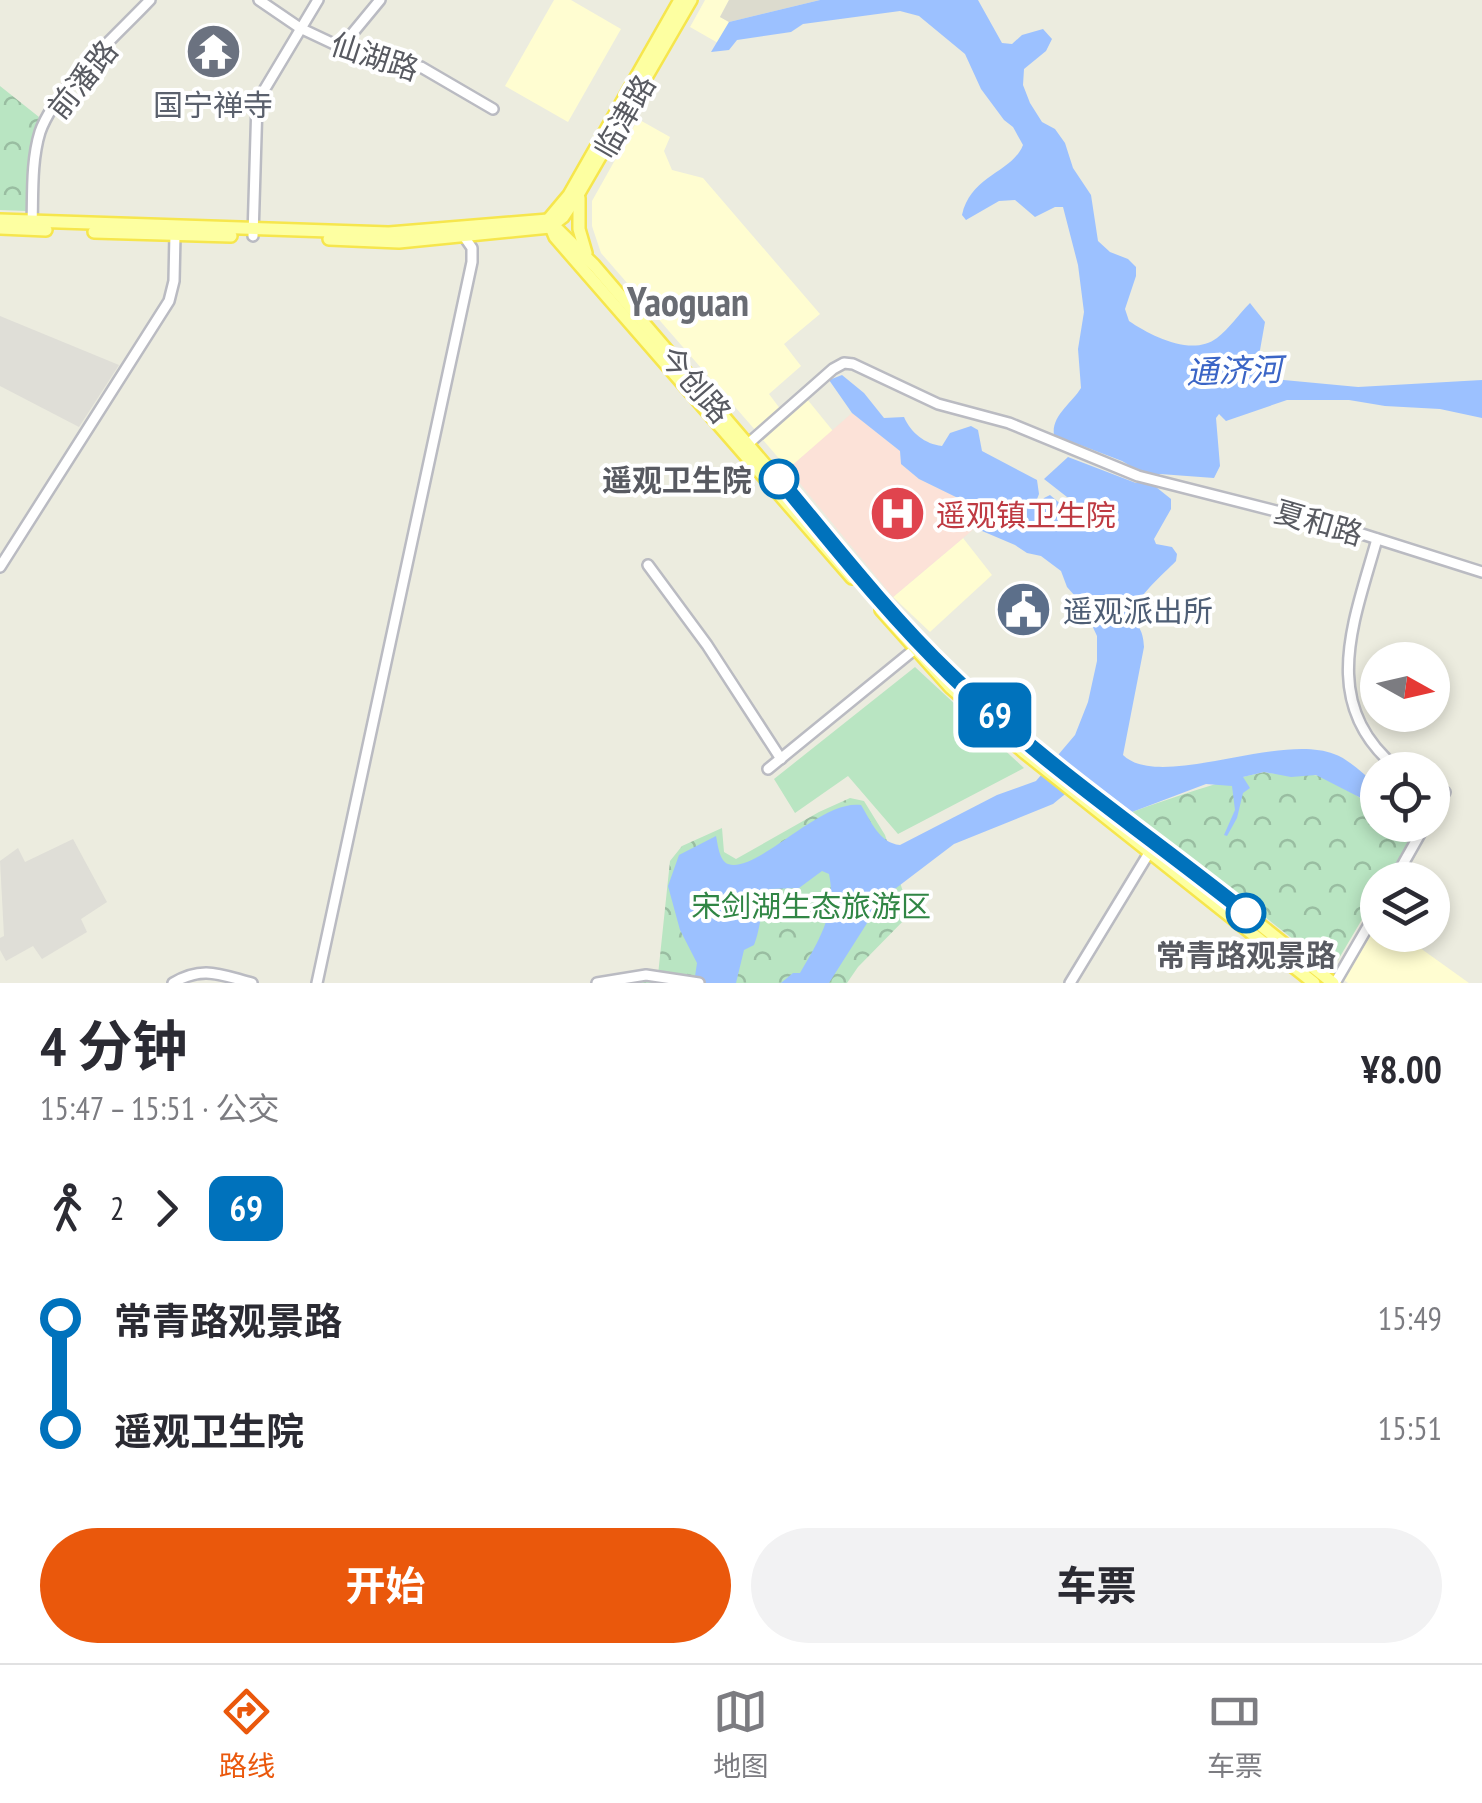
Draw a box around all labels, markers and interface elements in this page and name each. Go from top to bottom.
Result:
temple icon: 国宁禅寺 [183,21,243,81]
street label: 仙湖路 [326,24,424,88]
street label: 前潘路 [39,32,125,126]
street label: 临津路 [585,67,663,165]
place label: 国宁禅寺 [153,85,273,124]
district label: Yaoguan [626,275,749,327]
street label: 今创路 [652,337,740,431]
water label: 通济河 [1185,347,1289,393]
place label: 遥观卫生院 [602,460,752,499]
marker: 遥观卫生院 [760,460,798,498]
hospital icon: 遥观镇卫生院 [867,484,927,544]
street label: 夏和路 [1270,491,1368,553]
place label: 遥观镇卫生院 [936,495,1116,534]
public building icon: 遥观派出所 [994,580,1054,640]
place label: 遥观派出所 [1063,591,1213,630]
north arrow [1360,642,1450,732]
map controls [1360,642,1450,952]
line badge: 69 [950,682,1040,748]
text: 69 [978,692,1012,738]
button: locate [1360,752,1450,842]
button: layers [1360,862,1450,952]
park label: 宋剑湖生态旅游区 [691,886,931,925]
marker: 常青路观景路 [1227,894,1265,932]
place label: 常青路观景路 [1156,935,1336,974]
text: 4 分钟 [40,1010,188,1081]
text: ¥8.00 [1361,1044,1442,1093]
text: 15:47 – 15:51 · 公交 [40,1087,280,1129]
icon: walk [40,1181,95,1236]
icon: forward [139,1181,194,1236]
text: 69 [229,1185,263,1231]
text: 2 [110,1187,124,1229]
text: 常青路观景路 [114,1296,342,1345]
text: 15:49 [1378,1297,1442,1339]
text: 遥观卫生院 [114,1406,304,1455]
text: 15:51 [1378,1407,1442,1449]
button: 开始 [40,1528,731,1643]
button: 车票 [751,1528,1442,1643]
tab: 路线 [219,1684,275,1784]
tab: 地图 [713,1684,769,1784]
tab: 车票 [1207,1684,1263,1784]

